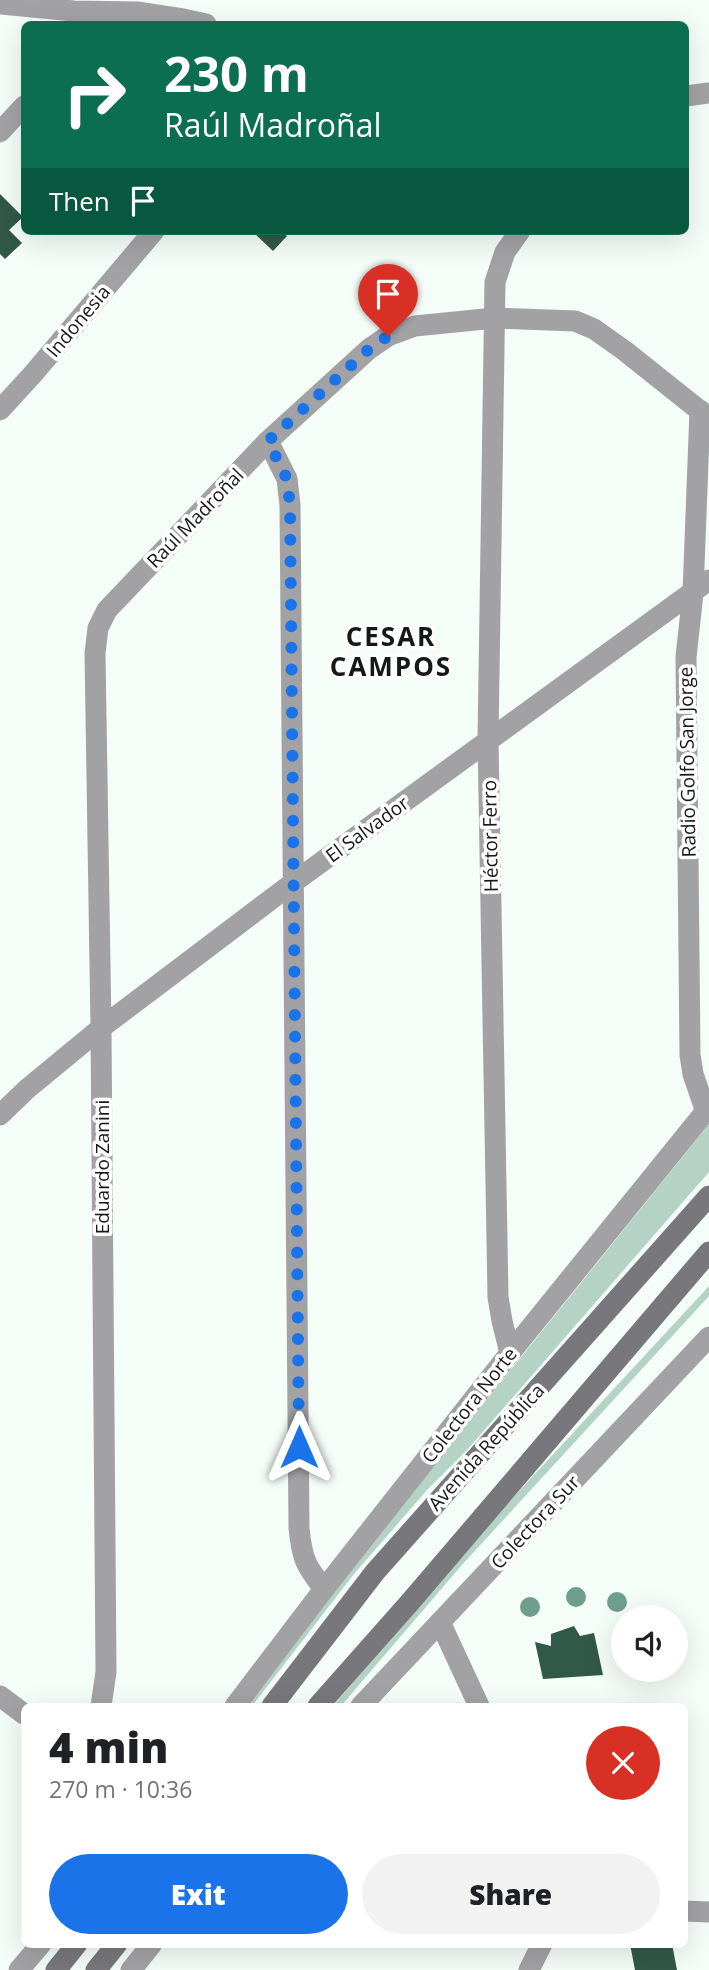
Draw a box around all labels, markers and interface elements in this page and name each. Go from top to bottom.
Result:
text: 230 m [164,40,309,106]
icon: right [49,49,140,140]
text: Raúl Madroñal [164,103,382,146]
icon: arrive [124,182,162,220]
text: Then [49,183,110,219]
pin [358,264,418,336]
icon: arrive [369,275,407,313]
street label: Indonesia [40,279,116,363]
street label: Raúl Madroñal [141,463,249,573]
district label: CESAR CAMPOS [330,618,452,684]
street label: Radio Golfo San Jorge [672,666,702,858]
street label: Héctor Ferro [476,780,504,892]
street label: El Salvador [320,790,414,868]
street label: Eduardo Zanini [89,1100,115,1234]
street label: Colectora Norte [416,1342,522,1468]
street label: Avenida República [422,1378,550,1516]
position arrow [262,1410,336,1484]
street label: Colectora Sur [485,1469,585,1574]
map controls [611,1605,688,1682]
button: sound [611,1605,688,1682]
text: 4 min [49,1718,168,1775]
button: close [586,1726,660,1800]
text: 270 m · 10:36 [49,1773,192,1805]
button: Exit [49,1854,348,1934]
button: Share [362,1854,660,1934]

